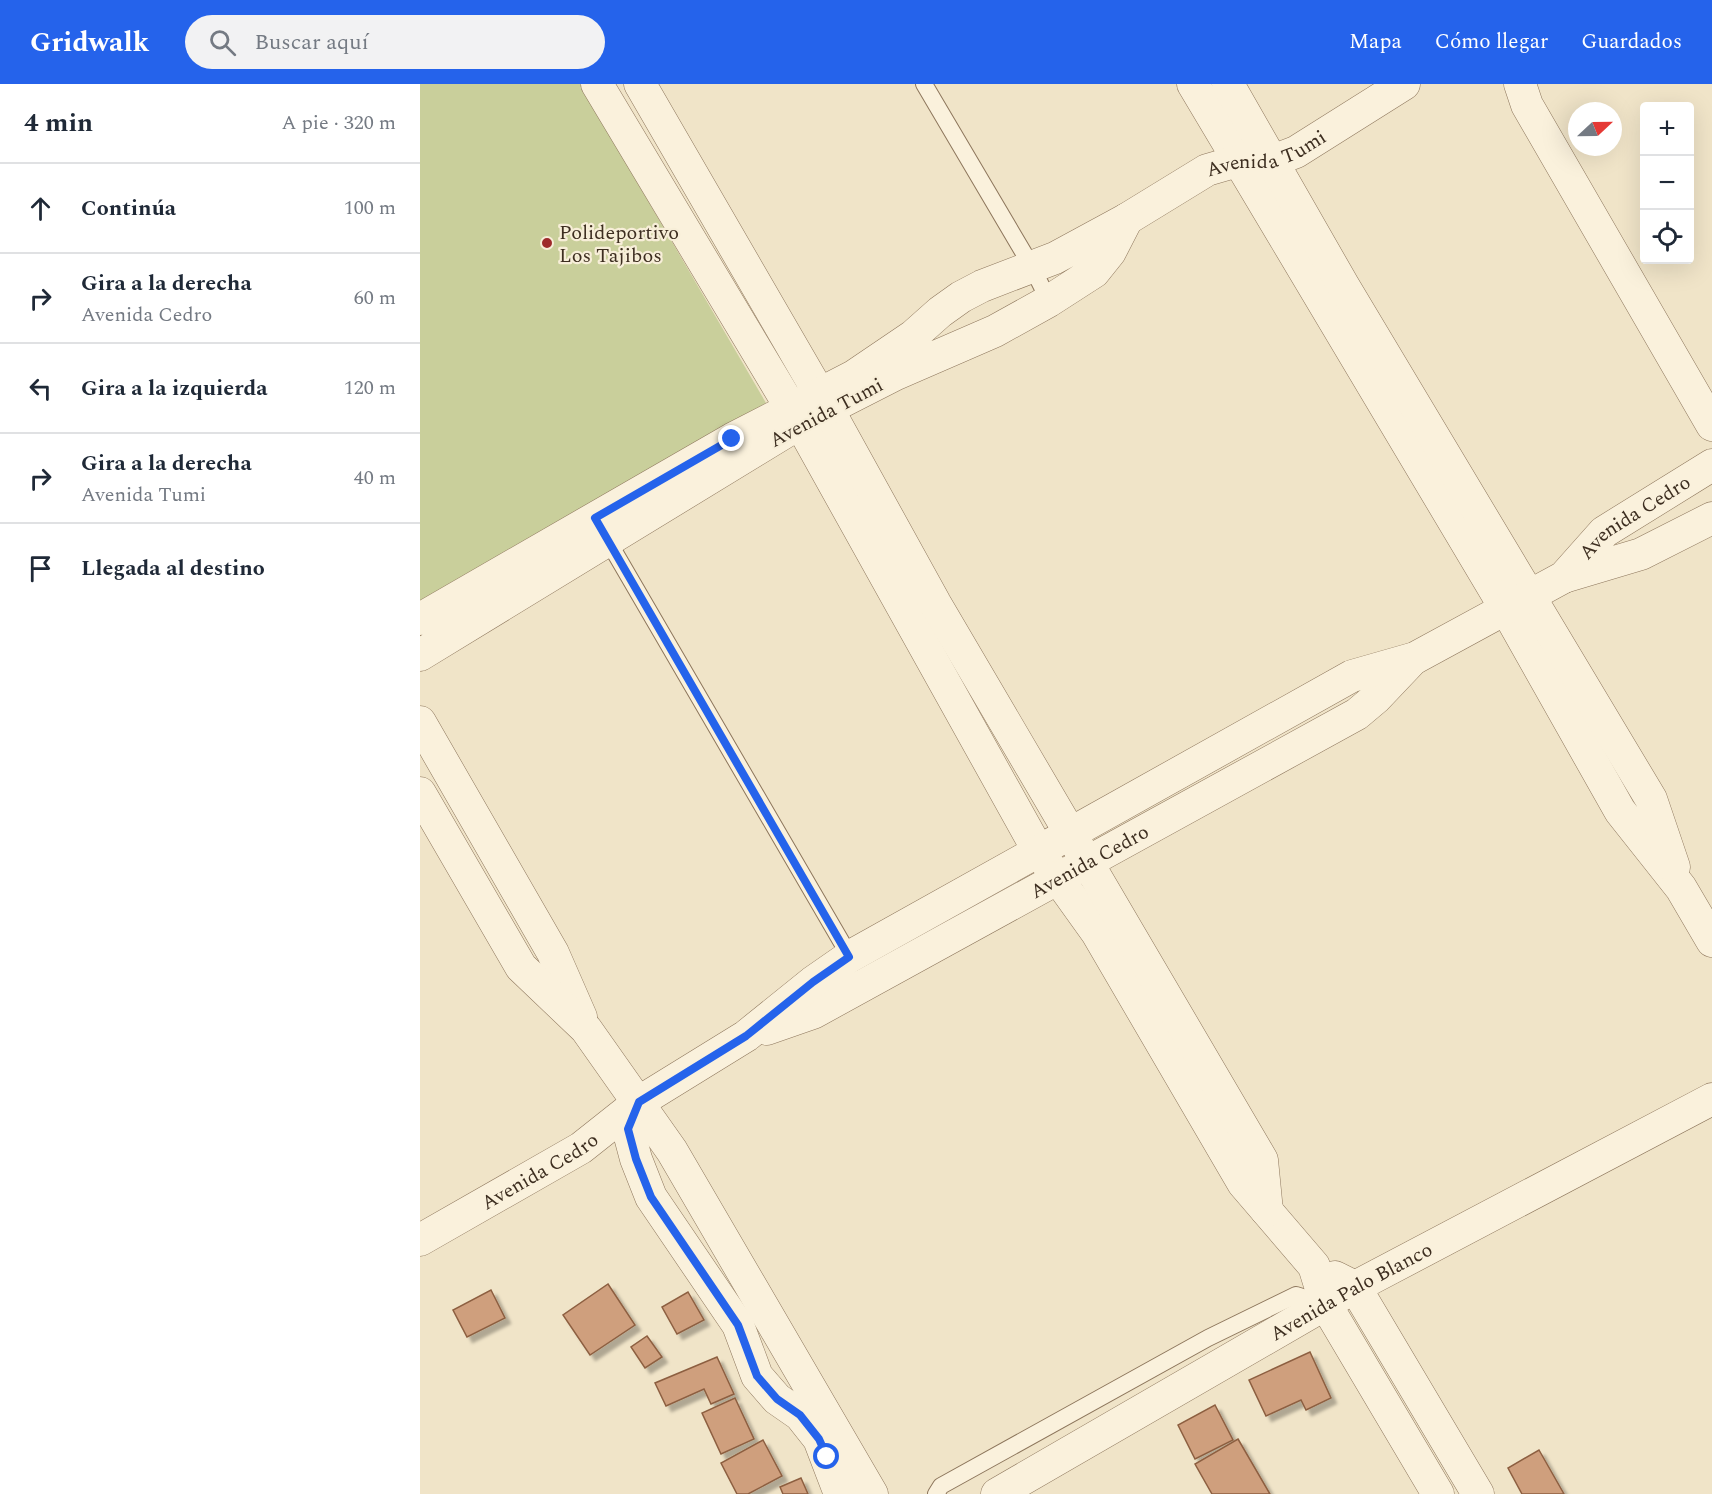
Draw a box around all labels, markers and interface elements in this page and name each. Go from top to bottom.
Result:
search box [185,15,605,69]
text: Gridwalk [30,21,149,64]
icon: search [206,26,239,59]
text: Buscar aquí [254,26,369,59]
text: Mapa [1349,26,1402,58]
text: Cómo llegar [1435,26,1548,58]
text: Guardados [1581,26,1682,58]
north arrow [1568,102,1622,156]
map controls [1640,102,1694,264]
button: + [1640,102,1694,156]
text: 4 min [24,103,93,143]
text: A pie · 320 m [282,108,396,138]
street label: Avenida Tumi [1203,123,1332,185]
button: − [1640,156,1694,210]
icon: ahead [24,192,57,225]
text: Continúa [81,192,176,225]
text: 100 m [344,193,396,223]
button: locate [1640,210,1694,264]
place label: Polideportivo Los Tajibos [559,218,679,271]
marker: Polideportivo Los Tajibos [540,236,554,250]
text: Gira a la derecha [81,267,252,300]
icon: right [24,282,57,315]
text: 60 m [354,283,396,313]
text: Avenida Cedro [81,300,212,330]
street label: Avenida Tumi [764,370,889,455]
icon: left [24,372,57,405]
text: Gira a la izquierda [81,372,268,405]
text: 120 m [344,373,396,403]
route end [718,425,744,451]
text: Gira a la derecha [81,447,252,480]
icon: right [24,462,57,495]
text: 40 m [354,463,396,493]
street label: Avenida Cedro [1572,468,1697,567]
text: Avenida Tumi [81,480,206,510]
icon: arrive [24,552,57,585]
text: Llegada al destino [81,552,265,585]
street label: Avenida Cedro [1025,817,1155,907]
street label: Avenida Cedro [476,1126,605,1218]
street label: Avenida Palo Blanco [1265,1235,1438,1349]
route start [813,1443,839,1469]

